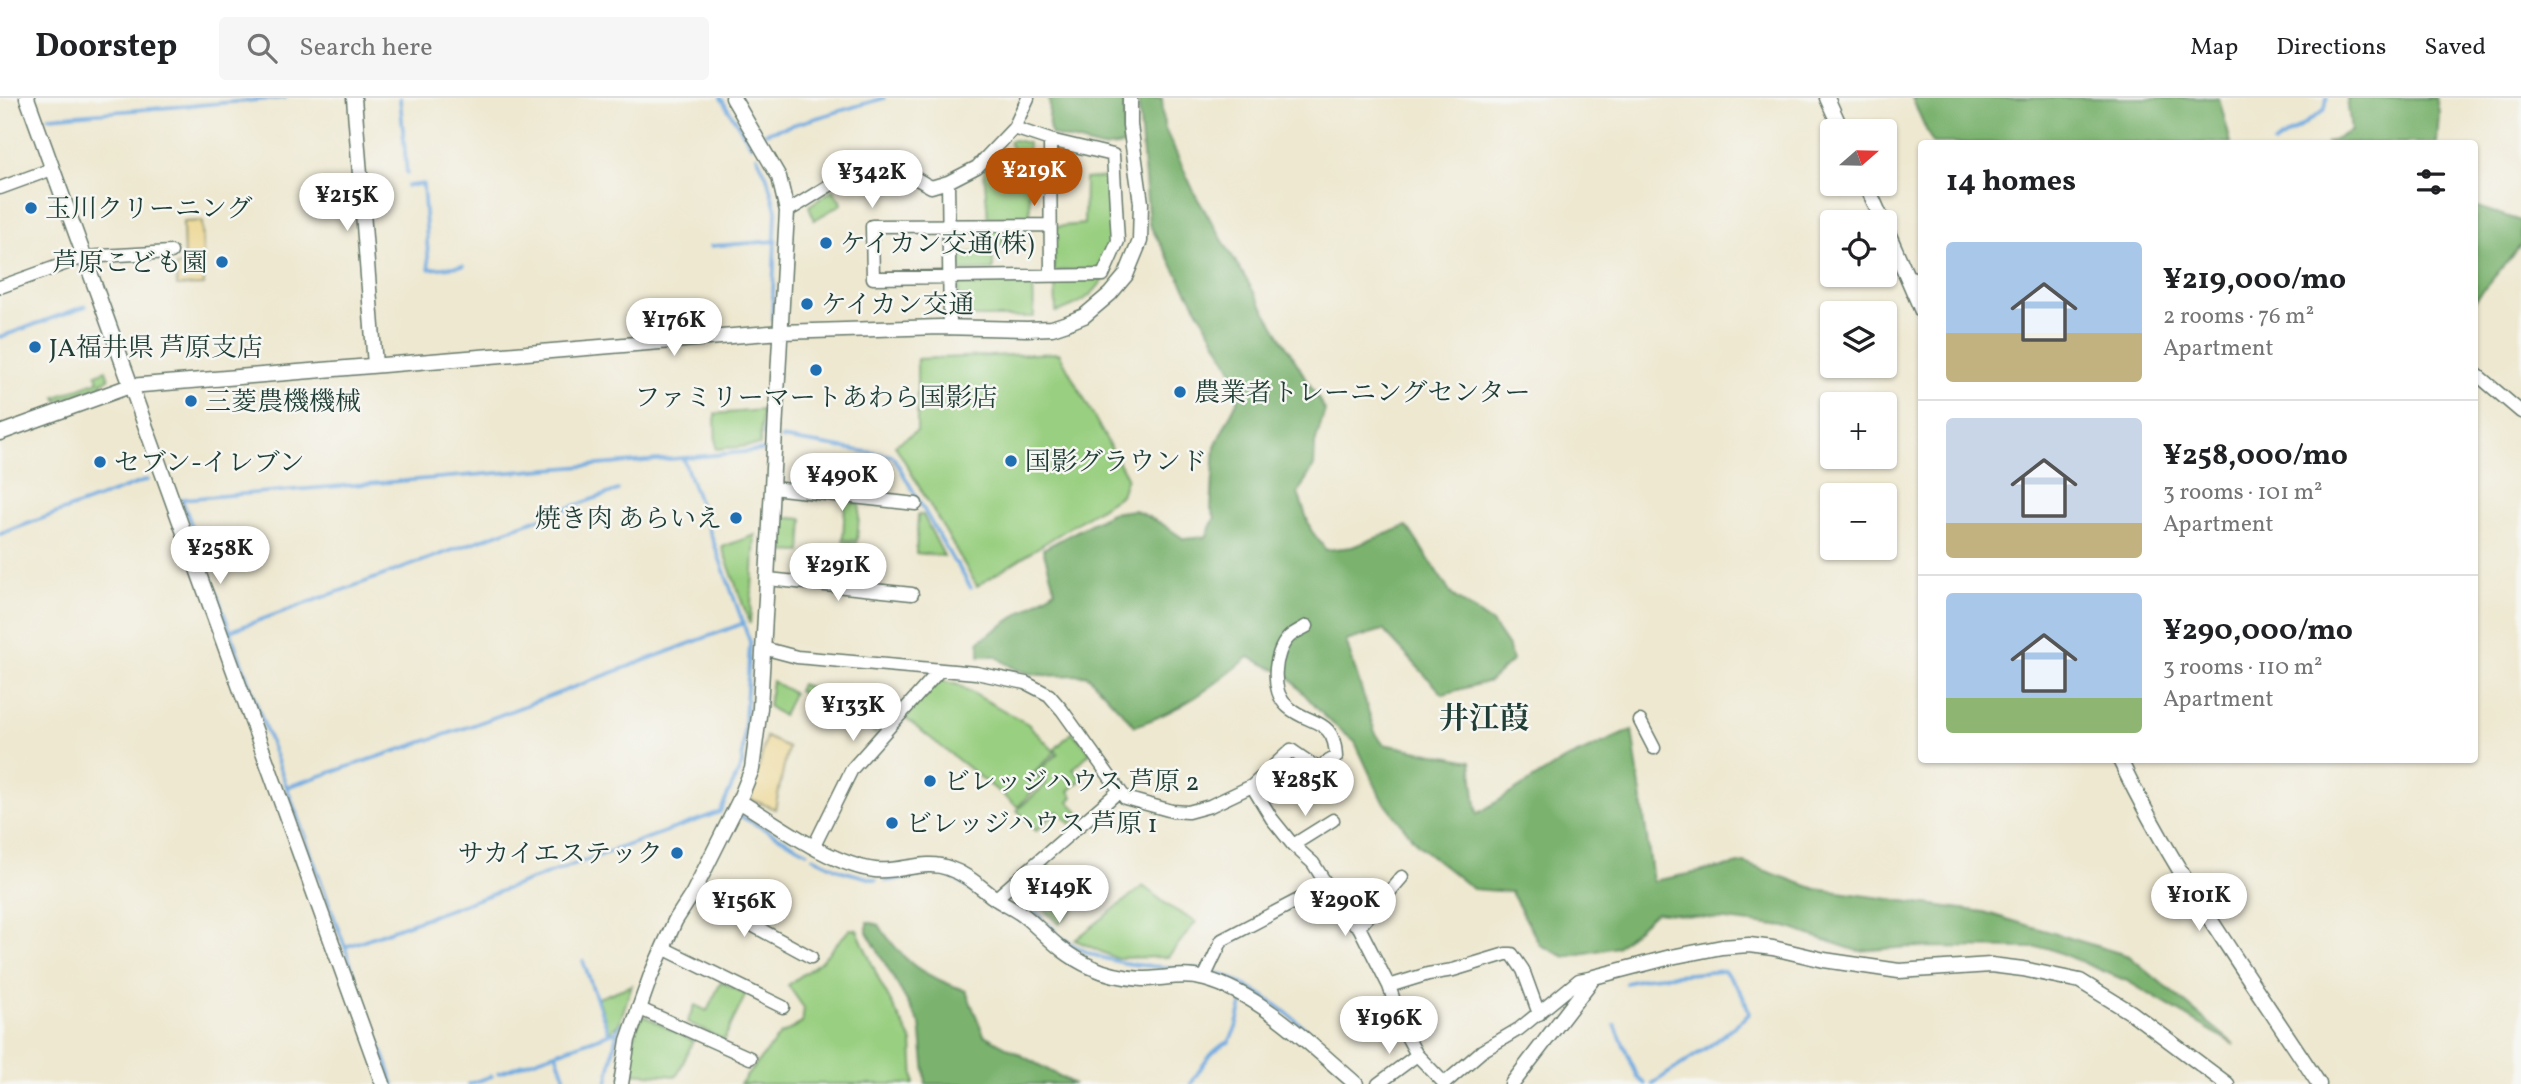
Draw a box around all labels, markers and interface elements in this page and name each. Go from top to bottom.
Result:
search box [219,17,709,80]
text: Doorstep [35,25,177,71]
icon: search [243,29,281,67]
text: Search here [299,30,433,66]
text: Map [2190,31,2238,65]
text: Directions [2276,31,2386,65]
text: Saved [2424,31,2486,65]
north arrow [1820,119,1897,196]
map controls [1820,119,1897,560]
pin: ¥219K [985,148,1083,208]
pin: ¥342K [823,150,921,210]
text: ¥219K [1001,155,1067,187]
text: ¥342K [838,157,906,189]
text: 14 homes [1946,161,2076,203]
icon: filters [2412,163,2450,201]
pin: ¥215K [298,174,396,233]
text: ¥215K [315,180,379,212]
place label: 玉川クリーニング [45,192,252,228]
marker: 玉川クリーニング [23,200,39,216]
button: locate [1820,210,1897,287]
place label: ケイカン交通(株) [840,227,1035,263]
marker: ケイカン交通(株) [818,235,834,251]
place label: 芦原こども園 [52,246,208,282]
marker: 芦原こども園 [214,254,230,270]
text: ¥219,000/mo [2163,259,2346,301]
icon: home [2002,270,2086,354]
place label: ケイカン交通 [821,288,974,324]
marker: ケイカン交通 [799,296,815,312]
pin: ¥176K [625,299,723,358]
button: layers [1820,301,1897,378]
text: 2 rooms · 76 m² [2163,301,2314,333]
text: ¥176K [642,305,706,337]
place label: JA福井県 芦原支店 [49,331,263,367]
text: Apartment [2163,333,2274,365]
marker: JA福井県 芦原支店 [27,339,43,355]
marker: ファミリーマートあわら国影店 [808,362,824,378]
place label: 農業者トレーニングセンター [1194,376,1530,412]
place label: ファミリーマートあわら国影店 [634,381,998,417]
marker: 農業者トレーニングセンター [1172,384,1188,400]
place label: 三菱農機機械 [205,385,361,421]
button: + [1820,392,1897,469]
marker: 三菱農機機械 [183,393,199,409]
text: ¥258,000/mo [2163,435,2348,477]
place label: 国影グラウンド [1025,445,1207,481]
place label: セブン-イレブン [114,446,305,482]
icon: home [2002,446,2086,530]
marker: 国影グラウンド [1003,453,1019,469]
marker: セブン-イレブン [92,454,108,470]
pin: ¥490K [793,454,891,513]
text: ¥490K [806,460,878,492]
text: 3 rooms · 101 m² [2163,477,2323,509]
button: − [1820,483,1897,560]
place label: 焼き肉 あらいえ [535,502,722,538]
text: Apartment [2163,509,2274,541]
marker: 焼き肉 あらいえ [728,510,744,526]
pin: ¥258K [171,526,269,586]
text: ¥258K [187,533,253,565]
pin: ¥291K [789,544,887,603]
text: ¥291K [806,550,870,582]
text: ¥290,000/mo [2163,610,2353,652]
icon: home [2002,621,2086,705]
text: 3 rooms · 110 m² [2163,652,2323,684]
pin: ¥133K [804,684,902,743]
text: Apartment [2163,684,2274,716]
text: ¥133K [821,690,885,722]
district label: 井江葭 [1439,699,1529,741]
pin: ¥285K [1256,758,1354,818]
place label: ビレッジハウス 芦原 2 [944,765,1200,801]
text: ¥285K [1272,765,1338,797]
marker: ビレッジハウス 芦原 2 [922,773,938,789]
place label: ビレッジハウス 芦原 1 [906,807,1158,843]
marker: ビレッジハウス 芦原 1 [884,815,900,831]
place label: サカイエステック [458,837,663,873]
marker: サカイエステック [669,845,685,861]
pin: ¥149K [1010,866,1108,925]
text: ¥149K [1026,872,1092,904]
pin: ¥101K [2150,874,2248,933]
pin: ¥290K [1296,878,1394,938]
pin: ¥156K [695,880,793,939]
text: ¥101K [2167,880,2231,912]
text: ¥290K [1310,885,1380,917]
text: ¥156K [712,886,776,918]
pin: ¥196K [1340,996,1438,1056]
text: ¥196K [1356,1003,1422,1035]

